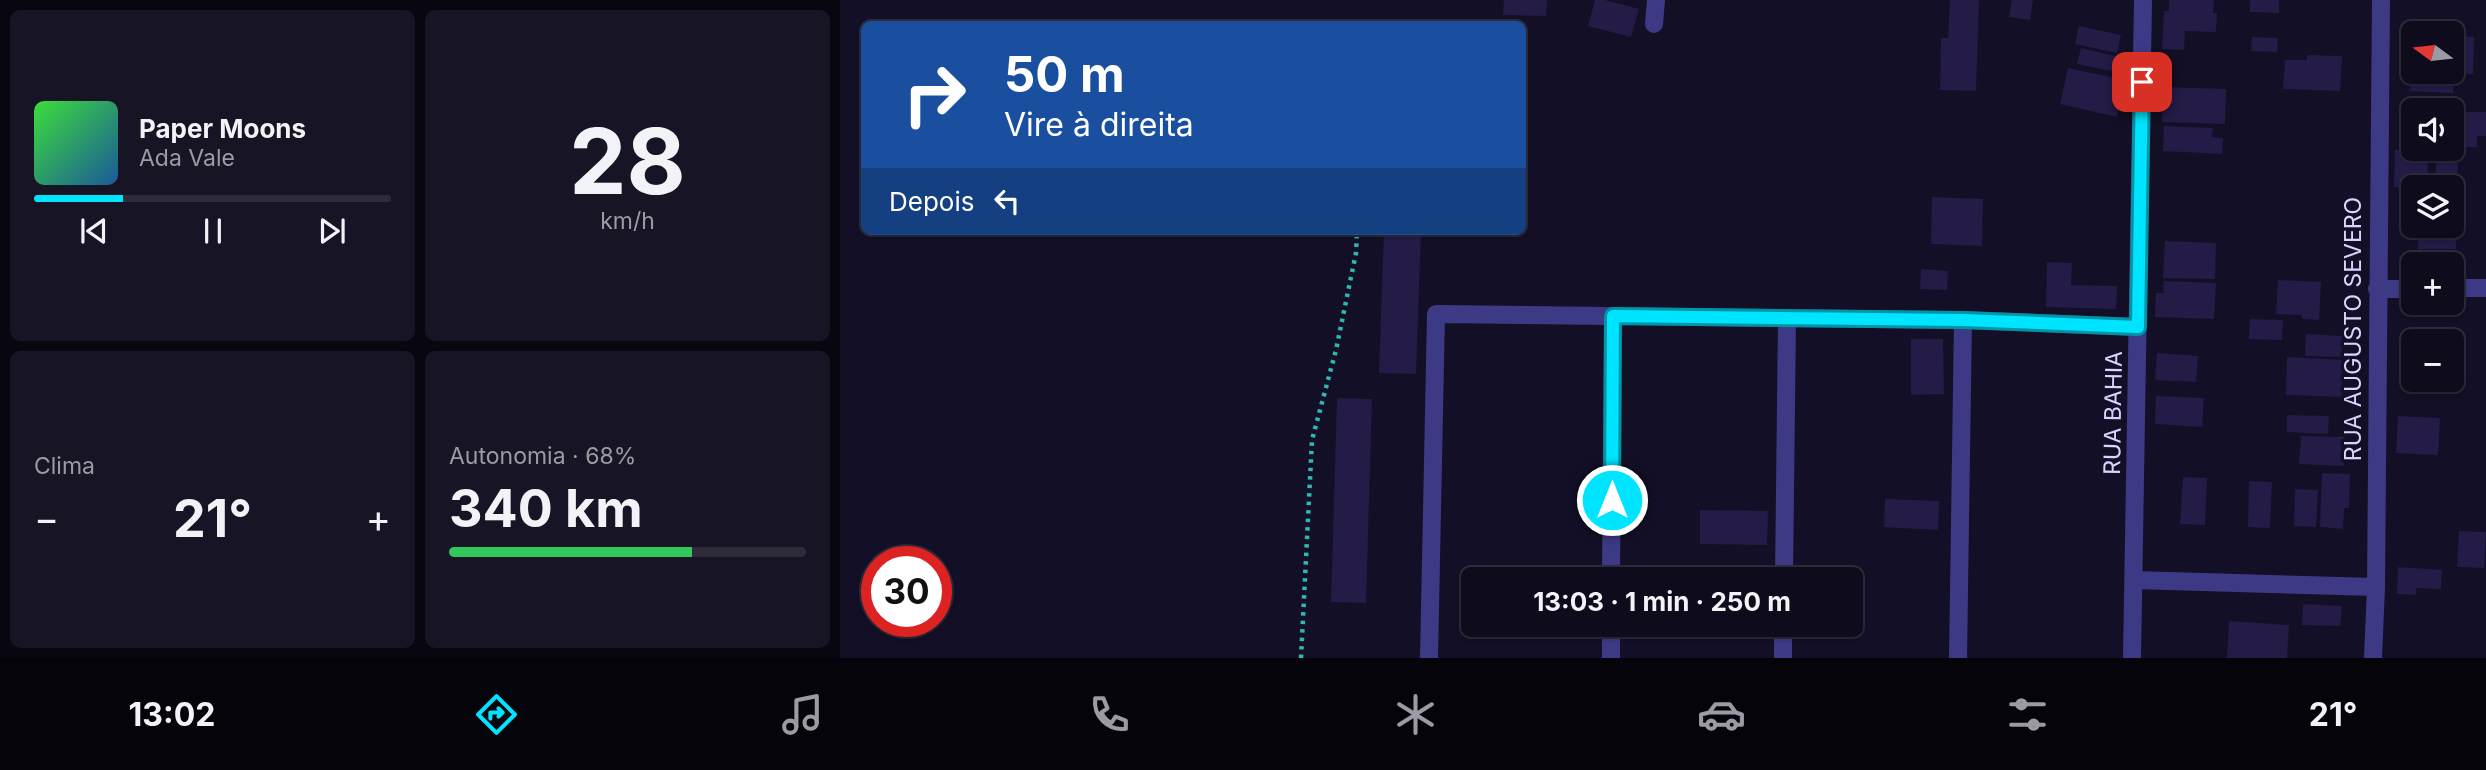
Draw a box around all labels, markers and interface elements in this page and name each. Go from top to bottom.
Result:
north arrow [2401,21,2464,84]
map controls [2401,21,2464,392]
text: 50 m [1004,45,1125,104]
icon: right [889,49,980,140]
pin [2112,52,2172,112]
icon: arrive [2123,63,2161,101]
button: sound [2401,98,2464,161]
text: Vire à direita [1004,105,1194,144]
text: 28 [569,106,686,216]
text: Paper Moons [139,113,306,144]
text: Ada Vale [139,144,235,172]
button: layers [2401,175,2464,238]
icon: left [988,182,1026,220]
text: Depois [889,186,974,217]
street label: RUA AUGUSTO SEVERO [2339,197,2367,461]
text: km/h [600,207,655,235]
icon: previous [75,212,113,250]
icon: pause [194,212,232,250]
icon: next [313,212,351,250]
button: + [2401,252,2464,315]
button: − [2401,329,2464,392]
street label: RUA BAHIA [2098,351,2128,475]
text: Autonomia · 68% [449,442,636,470]
text: Clima [34,452,95,480]
position arrow [1575,463,1649,537]
text: 340 km [449,477,643,540]
text: 21° [173,487,252,550]
text: − [34,495,59,541]
text: + [366,495,391,541]
speed limit sign: 30 [861,546,952,637]
text: 13:03 · 1 min · 250 m [1533,586,1791,617]
icon: directions [472,690,521,739]
icon: music [778,690,827,739]
icon: phone [1085,690,1134,739]
icon: climate [1391,690,1440,739]
icon: car [1697,690,1746,739]
icon: filters [2003,690,2052,739]
text: 13:02 [129,695,215,734]
text: 21° [2309,695,2357,734]

